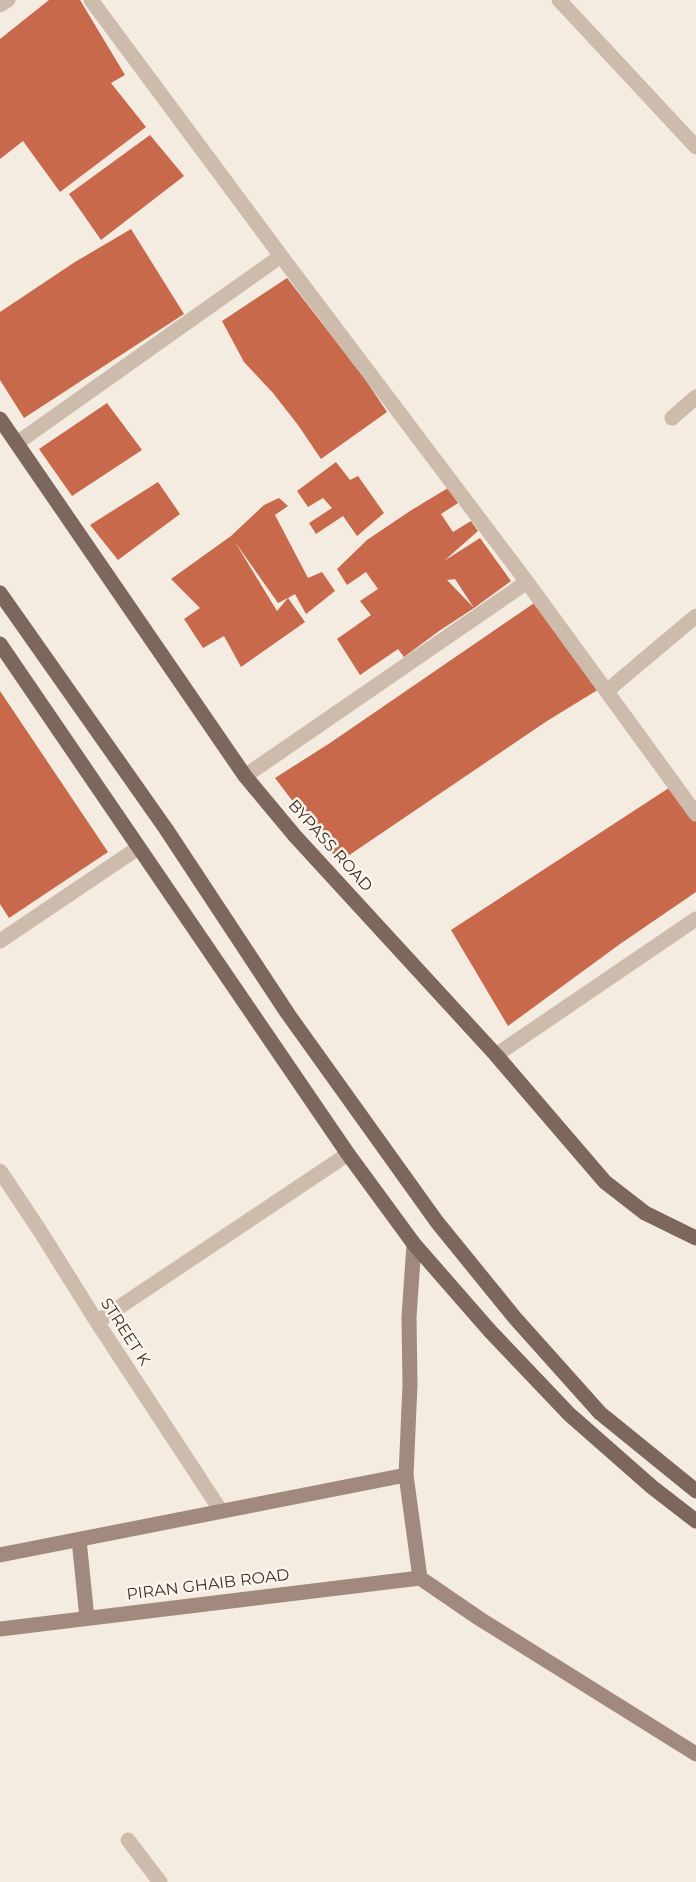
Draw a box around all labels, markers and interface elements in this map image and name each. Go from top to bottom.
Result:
street label: BYPASS ROAD [284,796,376,896]
street label: STREET K [96,1295,154,1369]
street label: PIRAN GHAIB ROAD [126,1565,290,1605]

